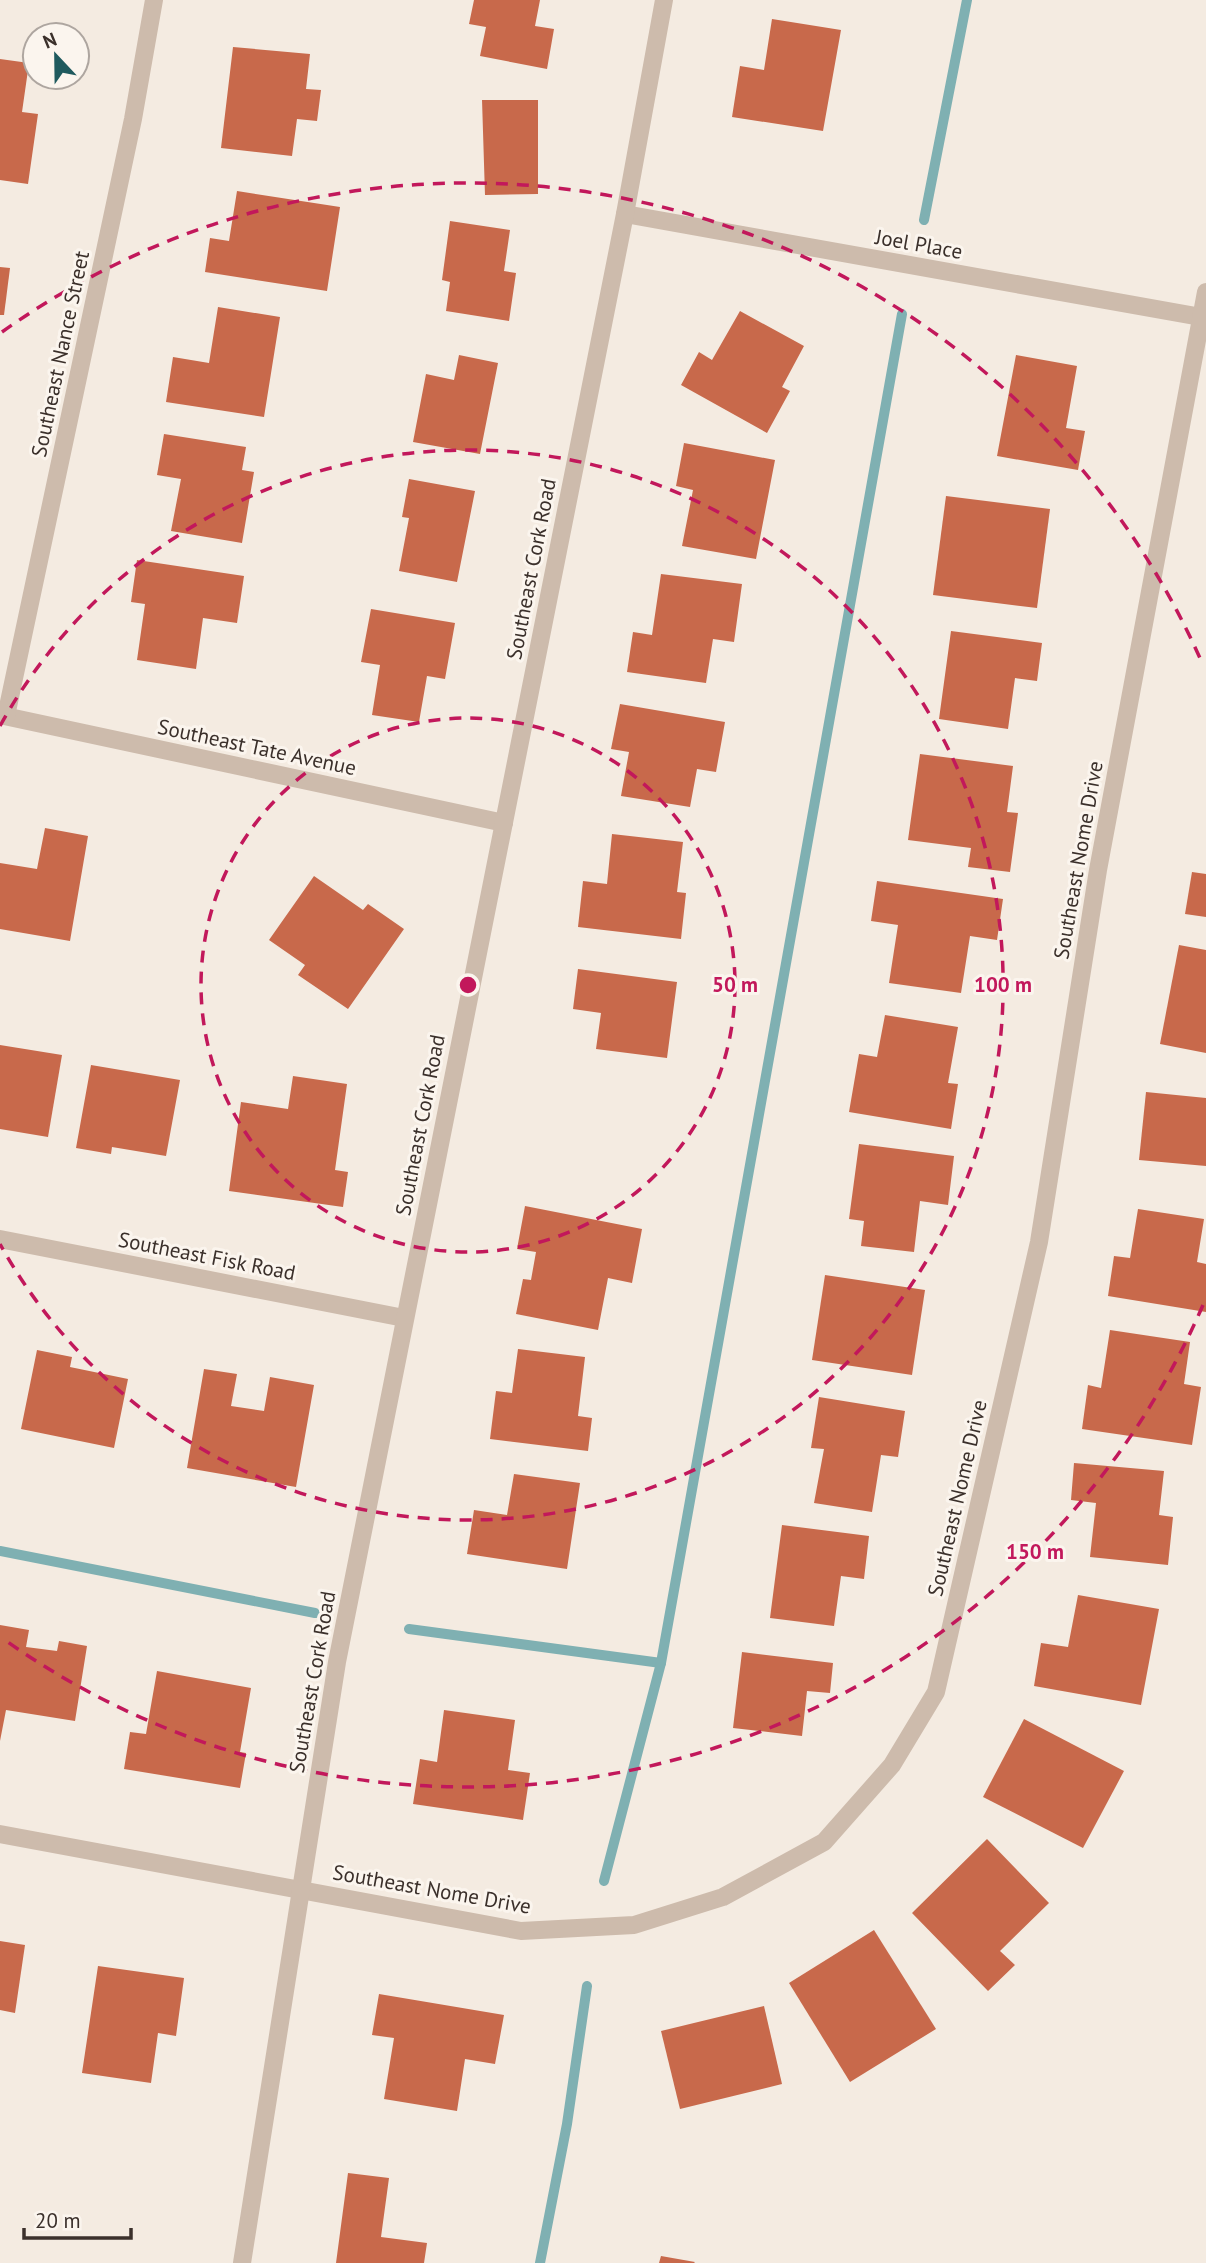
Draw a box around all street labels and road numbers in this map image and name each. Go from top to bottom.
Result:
street label: Joel Place [872,223,965,265]
street label: Southeast Nance Street [25,249,95,459]
street label: Southeast Cork Road [500,476,562,662]
street label: Southeast Tate Avenue [155,713,359,781]
street label: Southeast Nome Drive [1047,759,1109,961]
street label: Southeast Cork Road [389,1032,451,1218]
street label: Southeast Fisk Road [116,1226,298,1286]
street label: Southeast Nome Drive [921,1397,993,1599]
street label: Southeast Cork Road [283,1589,341,1775]
street label: Southeast Nome Drive [331,1858,533,1920]

